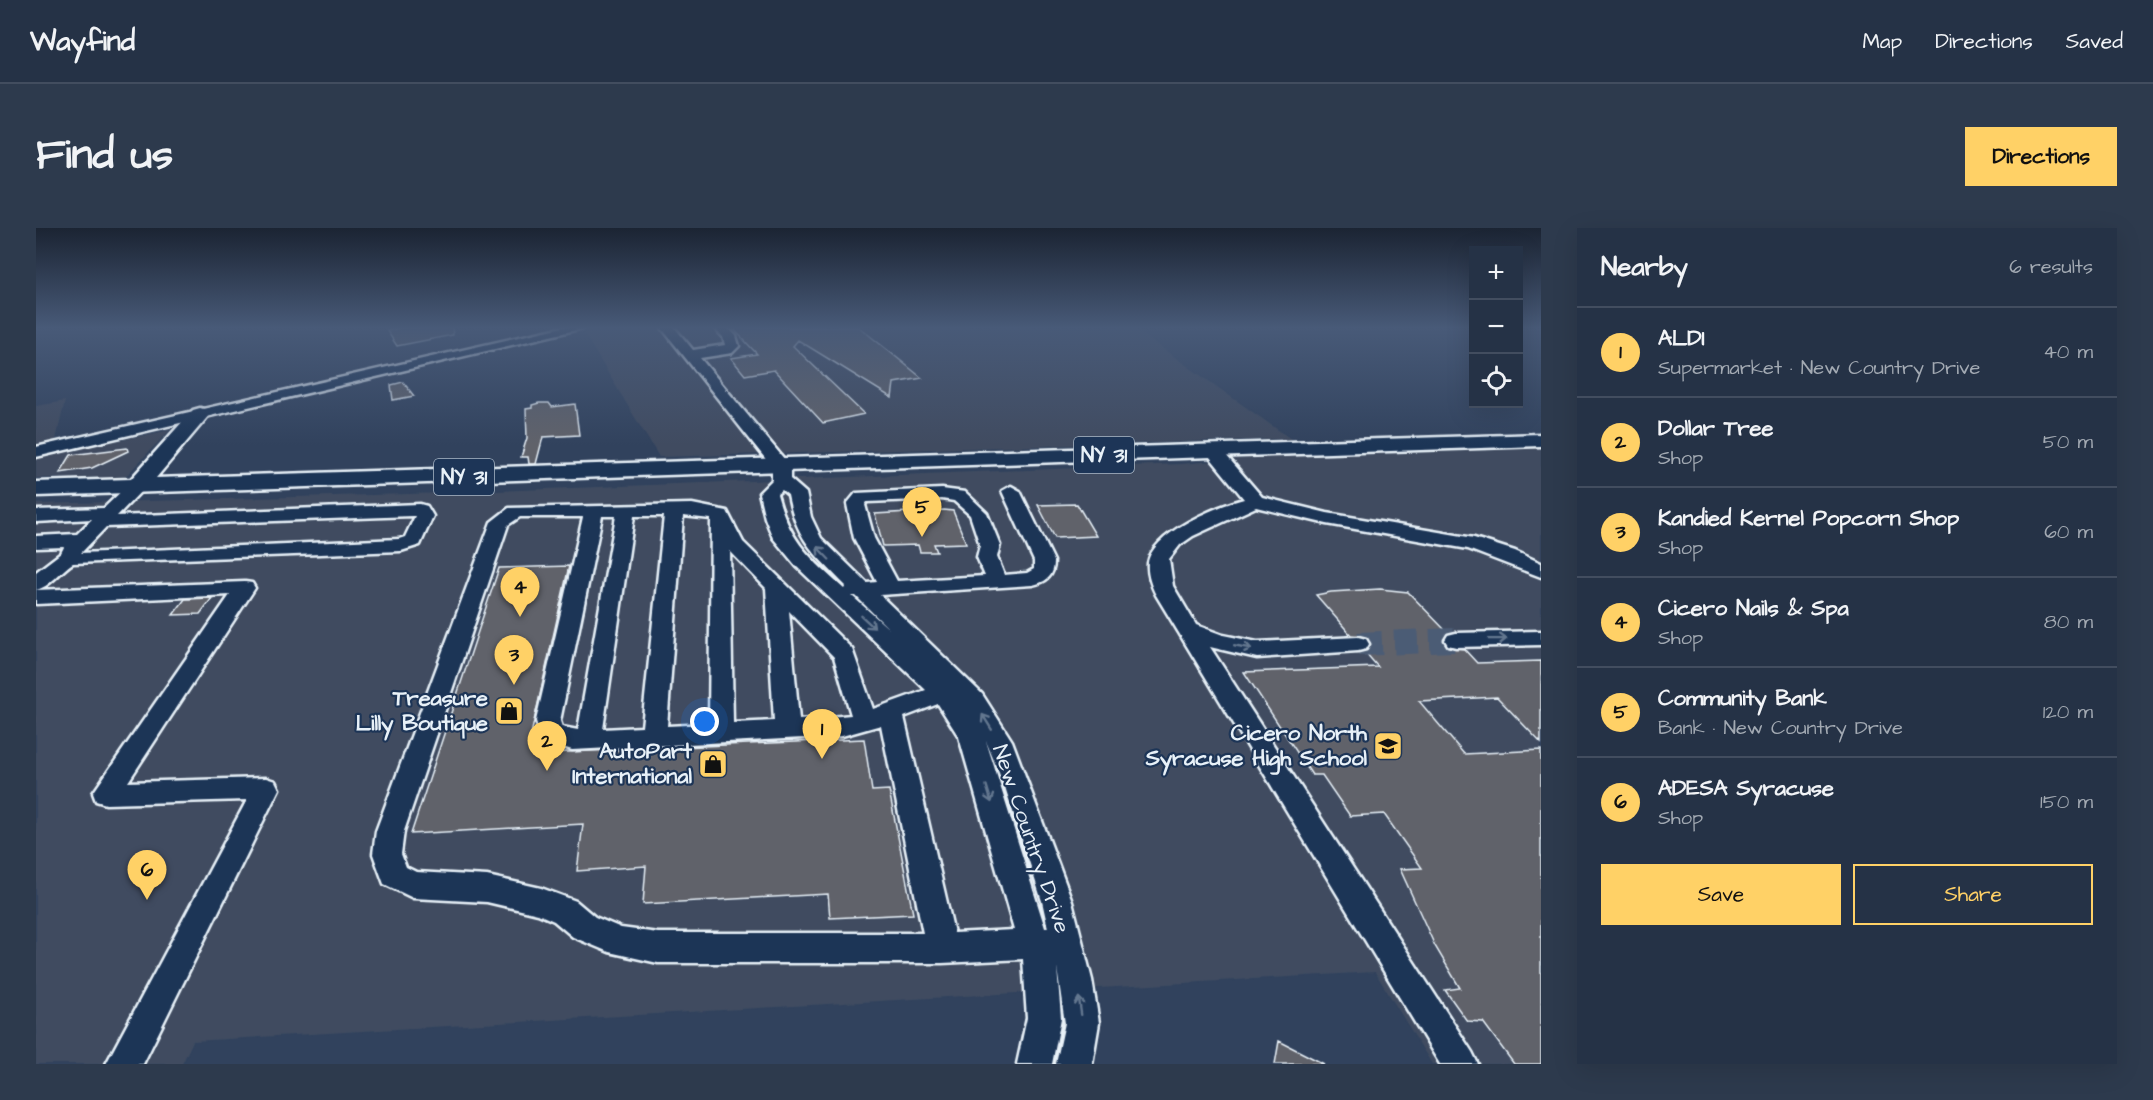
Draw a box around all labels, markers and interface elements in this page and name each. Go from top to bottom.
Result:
text: Wayfind [30,22,135,61]
text: Map [1862,27,1902,56]
text: Directions [1935,27,2033,56]
text: Saved [2066,27,2123,56]
text: Find us [36,127,173,185]
button: Directions [1965,127,2117,186]
map controls [1469,246,1523,408]
button: + [1469,246,1523,300]
text: Nearby [1601,249,1688,285]
text: 6 results [2009,253,2093,281]
button: − [1469,300,1523,354]
text: ALDI [1658,323,1705,354]
text: 1 [1619,338,1622,366]
text: 40 m [2043,338,2093,366]
button: locate [1469,354,1523,408]
text: Supermarket · New Country Drive [1658,354,1980,382]
text: Dollar Tree [1658,413,1773,444]
text: 2 [1615,428,1626,456]
text: 50 m [2043,428,2093,456]
road number: NY 31 [1074,437,1134,473]
text: Shop [1658,444,1703,472]
road number: NY 31 [434,459,494,495]
pin: 5 [902,488,942,537]
text: Kandied Kernel Popcorn Shop [1658,503,1959,534]
text: 3 [1615,518,1626,546]
text: 60 m [2044,518,2093,546]
text: Shop [1658,534,1703,562]
one-way arrow [816,545,830,560]
pin: 4 [500,568,540,617]
text: Cicero Nails & Spa [1658,593,1849,624]
text: 4 [1614,608,1627,636]
text: 80 m [2044,608,2093,636]
one-way arrow [860,615,875,629]
text: Shop [1658,624,1703,652]
one-way arrow [1488,633,1508,645]
pin: 3 [494,636,534,685]
one-way arrow [1233,642,1253,653]
place label: Treasure Lilly Boutique [356,683,488,741]
text: Community Bank [1658,683,1827,714]
shop icon: Treasure Lilly Boutique [493,695,525,727]
text: 5 [1613,698,1628,726]
text: 120 m [2043,698,2093,726]
your location [690,707,719,736]
pin: 1 [802,710,842,759]
one-way arrow [981,714,994,731]
text: Bank · New Country Drive [1658,714,1903,742]
place label: Cicero North Syracuse High School [1145,718,1368,776]
pin: 2 [528,722,566,771]
school or university icon: Cicero North Syracuse High School [1372,730,1404,762]
place label: AutoPart International [572,736,693,792]
street label: New Country Drive [983,741,1078,938]
shop icon: AutoPart International [697,748,729,780]
text: ADESA Syracuse [1658,773,1834,804]
one-way arrow [984,784,995,803]
text: 6 [1614,788,1627,816]
text: 150 m [2040,788,2093,816]
text: Shop [1658,804,1703,832]
pin: 6 [128,850,166,900]
button: Save [1601,864,1841,925]
button: Share [1853,864,2093,925]
one-way arrow [1074,997,1085,1017]

